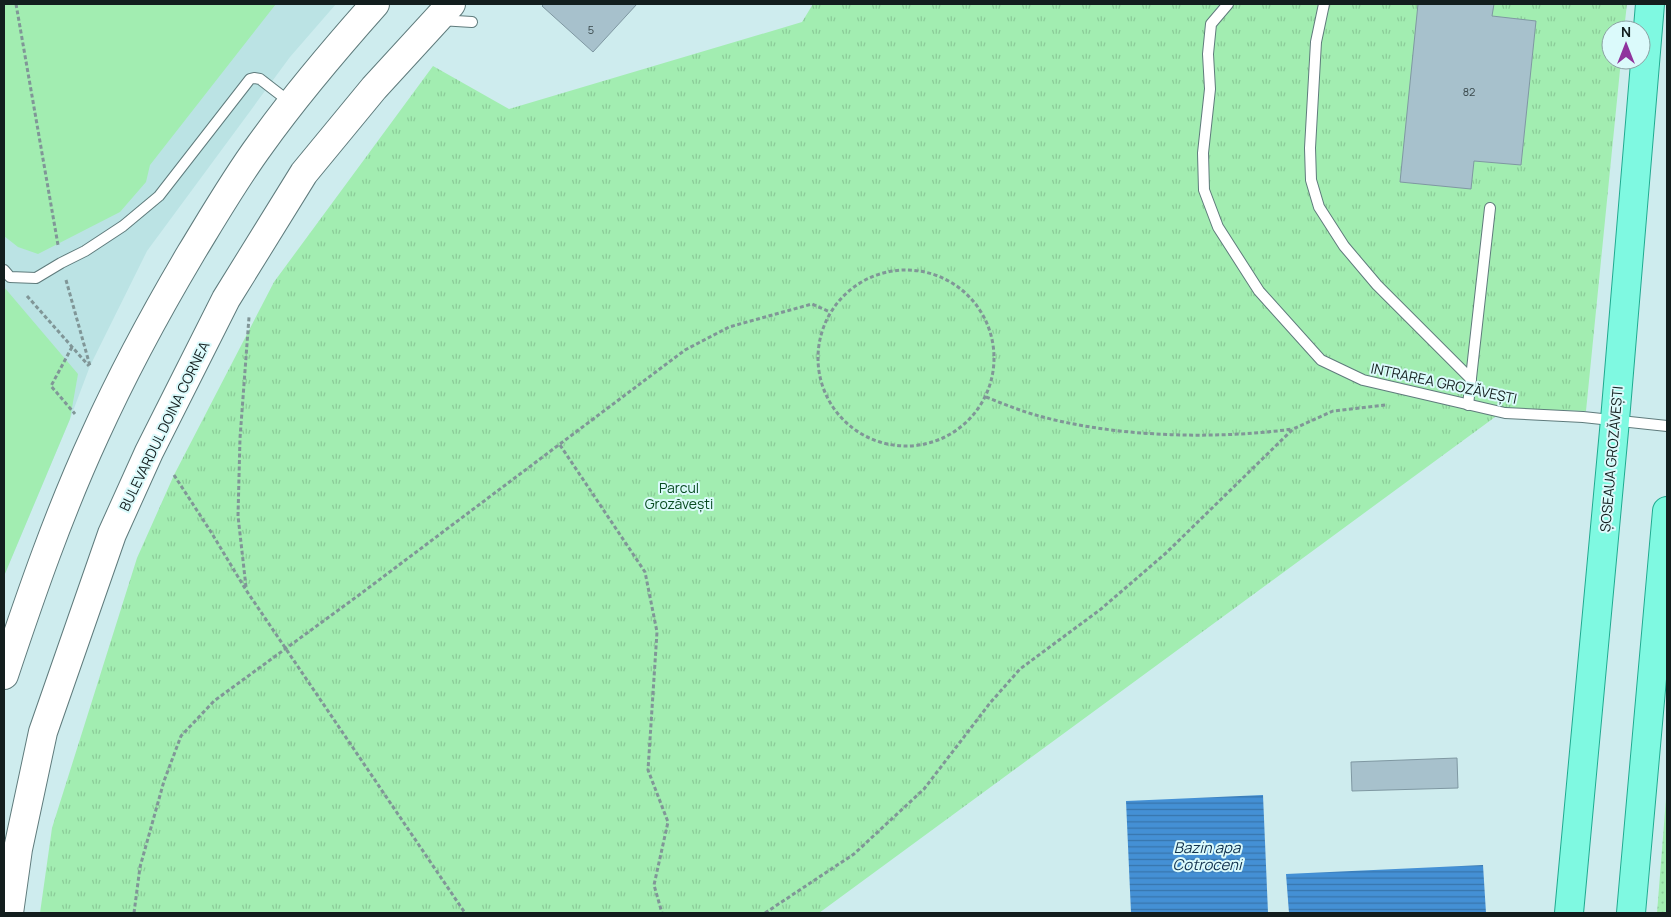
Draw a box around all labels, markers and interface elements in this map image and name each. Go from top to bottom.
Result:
north arrow [1601,20,1651,70]
house number: 5 [588,22,594,37]
text: N [1621,22,1631,41]
house number: 82 [1463,84,1475,99]
street label: BULEVARDUL DOINA CORNEA [115,338,214,514]
street label: INTRAREA GROZĂVEȘTI [1369,358,1519,408]
street label: ȘOSEAUA GROZĂVEȘTI [1595,385,1627,533]
park label: Parcul Grozăvești [645,478,713,513]
water label: Bazin apa Cotroceni [1173,837,1244,875]

